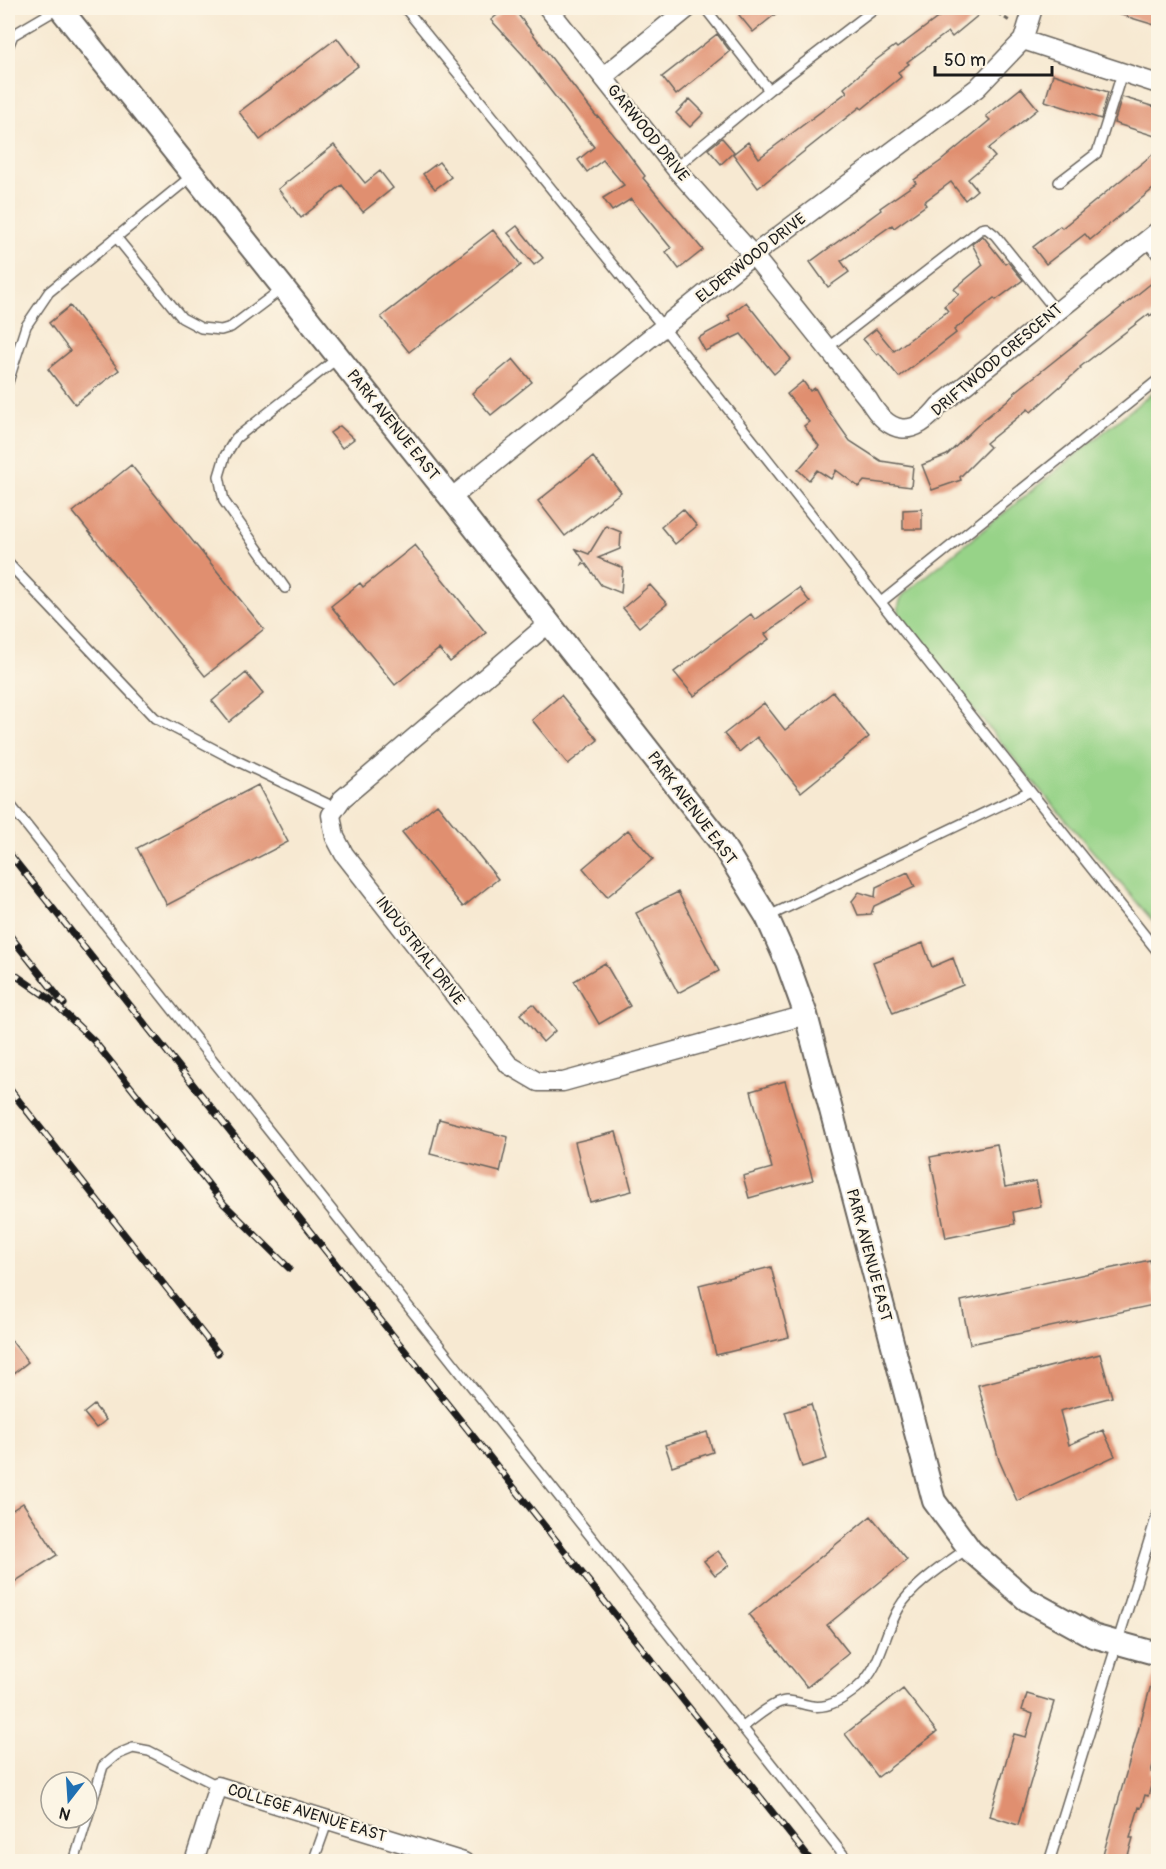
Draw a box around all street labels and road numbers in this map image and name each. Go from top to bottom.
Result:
street label: GARWOOD DRIVE [603,80,693,186]
street label: ELDERWOOD DRIVE [692,209,810,307]
street label: DRIFTWOOD CRESCENT [927,299,1067,421]
street label: PARK AVENUE EAST [342,366,444,484]
street label: PARK AVENUE EAST [643,747,741,869]
street label: INDUSTRIAL DRIVE [371,893,469,1009]
street label: PARK AVENUE EAST [842,1186,896,1324]
street label: COLLEGE AVENUE EAST [225,1779,389,1847]

